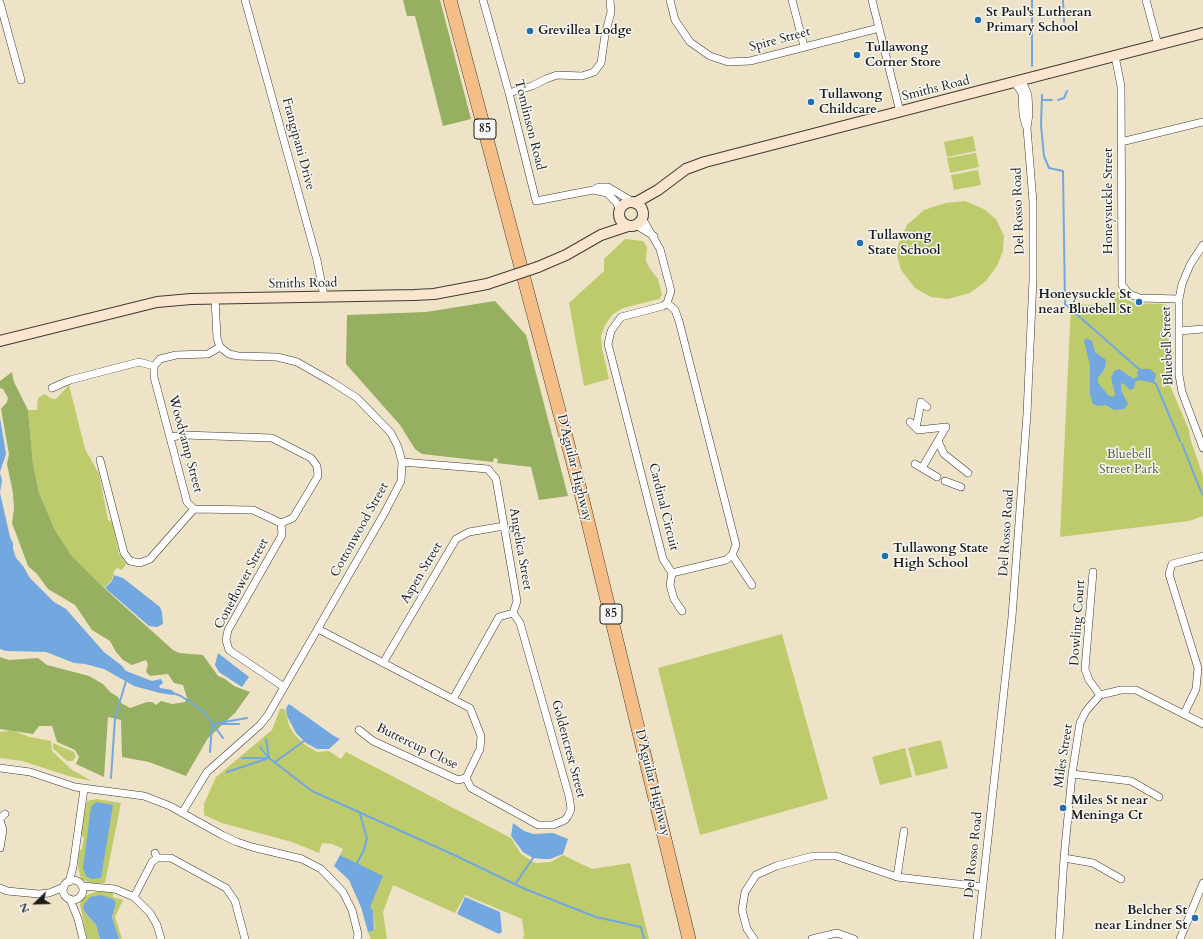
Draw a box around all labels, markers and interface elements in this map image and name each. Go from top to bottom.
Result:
place label: St Paul's Lutheran Primary School [986,5,1092,36]
marker: St Paul's Lutheran Primary School [973,15,983,25]
place label: Grevillea Lodge [538,23,632,39]
street label: Spire Street [748,24,812,56]
marker: Grevillea Lodge [525,26,535,36]
place label: Tullawong Corner Store [865,40,941,71]
marker: Tullawong Corner Store [852,50,862,60]
street label: Smiths Road [901,73,971,105]
street label: Tomlinson Road [510,78,548,172]
place label: Tullawong Childcare [819,87,882,118]
street label: Frangipani Drive [278,96,318,192]
marker: Tullawong Childcare [806,97,816,107]
road number: 85 [474,119,496,139]
street label: Honeysuckle Street [1101,148,1117,254]
street label: Del Rosso Road [1010,167,1028,255]
place label: Tullawong State School [868,228,941,259]
marker: Tullawong State School [855,238,865,248]
street label: Smiths Road [268,276,338,292]
place label: Honeysuckle St near Bluebell St [1038,287,1131,318]
marker: Honeysuckle St near Bluebell St [1134,297,1144,307]
street label: Bluebell Street [1159,306,1177,386]
street label: Woodvamp Street [164,394,206,494]
street label: D'Aguilar Highway [553,413,595,523]
park label: Bluebell Street Park [1099,447,1159,478]
street label: Cardinal Circuit [645,462,681,552]
street label: Cottonwood Street [328,480,392,580]
street label: Del Rosso Road [996,489,1018,577]
street label: Angelica Street [505,507,535,591]
street label: Coneflower Street [212,536,272,632]
street label: Aspen Street [398,540,446,606]
place label: Tullawong State High School [893,541,989,572]
marker: Tullawong State High School [880,551,890,561]
street label: Dowling Court [1067,580,1089,666]
road number: 85 [600,604,622,624]
street label: Goldencrest Street [547,698,589,800]
street label: Buttercup Close [374,721,460,773]
street label: Miles Street [1051,723,1077,789]
street label: D'Aguilar Highway [631,728,673,838]
place label: Miles St near Meninga Ct [1071,793,1148,824]
marker: Miles St near Meninga Ct [1058,803,1068,813]
street label: Del Rosso Road [962,811,986,899]
north arrow [16,883,56,923]
text: N [16,901,33,915]
place label: Belcher St near Lindner St [1094,903,1187,934]
marker: Belcher St near Lindner St [1190,913,1200,923]

